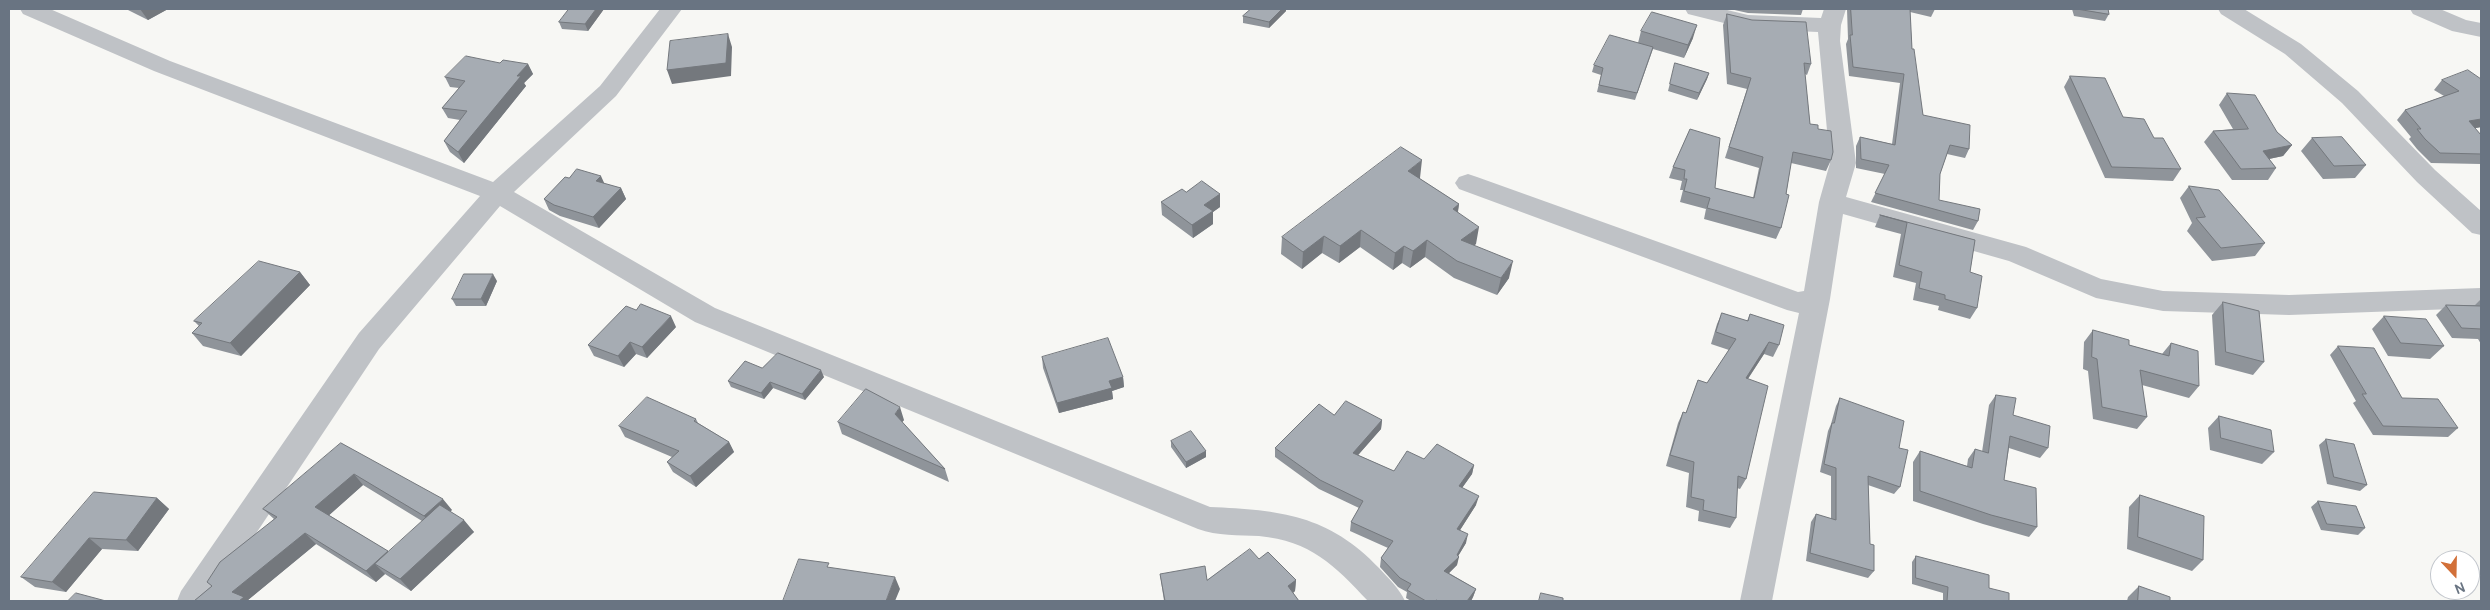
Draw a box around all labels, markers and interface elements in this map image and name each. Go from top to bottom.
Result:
north arrow [2430,550,2480,600]
text: N [2452,578,2468,598]

